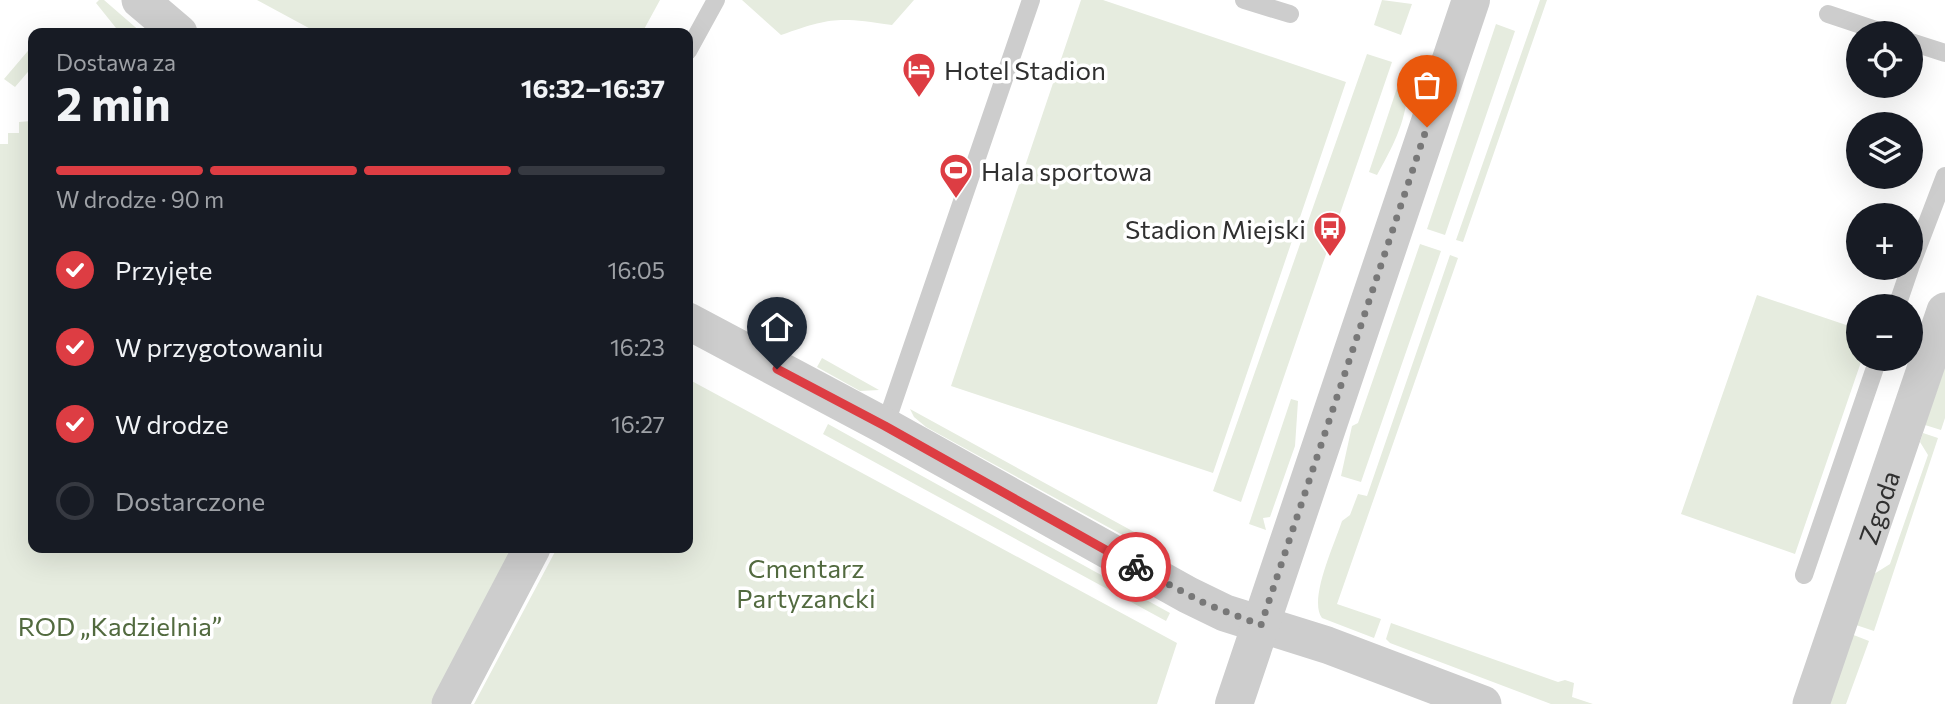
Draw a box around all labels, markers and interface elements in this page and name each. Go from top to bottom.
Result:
map controls [1846,21,1923,371]
button: locate [1846,21,1923,98]
text: Dostawa za [56,48,176,76]
hotel icon: Hotel Stadion [900,50,938,99]
place label: Hotel Stadion [944,54,1106,85]
pin [1397,55,1457,127]
icon: bag [1408,66,1446,104]
text: 16:32–16:37 [521,72,665,103]
text: 2 min [56,74,171,130]
button: layers [1846,112,1923,189]
sports icon: Hala sportowa [937,151,975,200]
place label: Hala sportowa [981,155,1152,186]
text: W drodze · 90 m [56,185,224,213]
button: + [1846,203,1923,280]
bus stop icon: Stadion Miejski [1311,209,1349,258]
place label: Stadion Miejski [1125,213,1306,244]
icon: check [56,251,94,289]
text: Przyjęte [115,254,212,285]
text: 16:05 [608,256,665,284]
button: − [1846,294,1923,371]
pin [747,297,807,369]
icon: home [758,308,796,346]
icon: check [56,328,94,366]
text: W przygotowaniu [115,331,323,362]
text: 16:23 [610,333,665,361]
icon: check [56,405,94,443]
text: W drodze [115,408,229,439]
text: 16:27 [611,410,665,438]
street label: Zgoda [1851,466,1905,548]
text: Dostarczone [115,485,265,516]
courier [1101,532,1171,602]
icon: bike [1117,548,1155,586]
park label: Cmentarz Partyzancki [736,552,876,613]
park label: ROD „Kadzielnia” [18,610,222,641]

